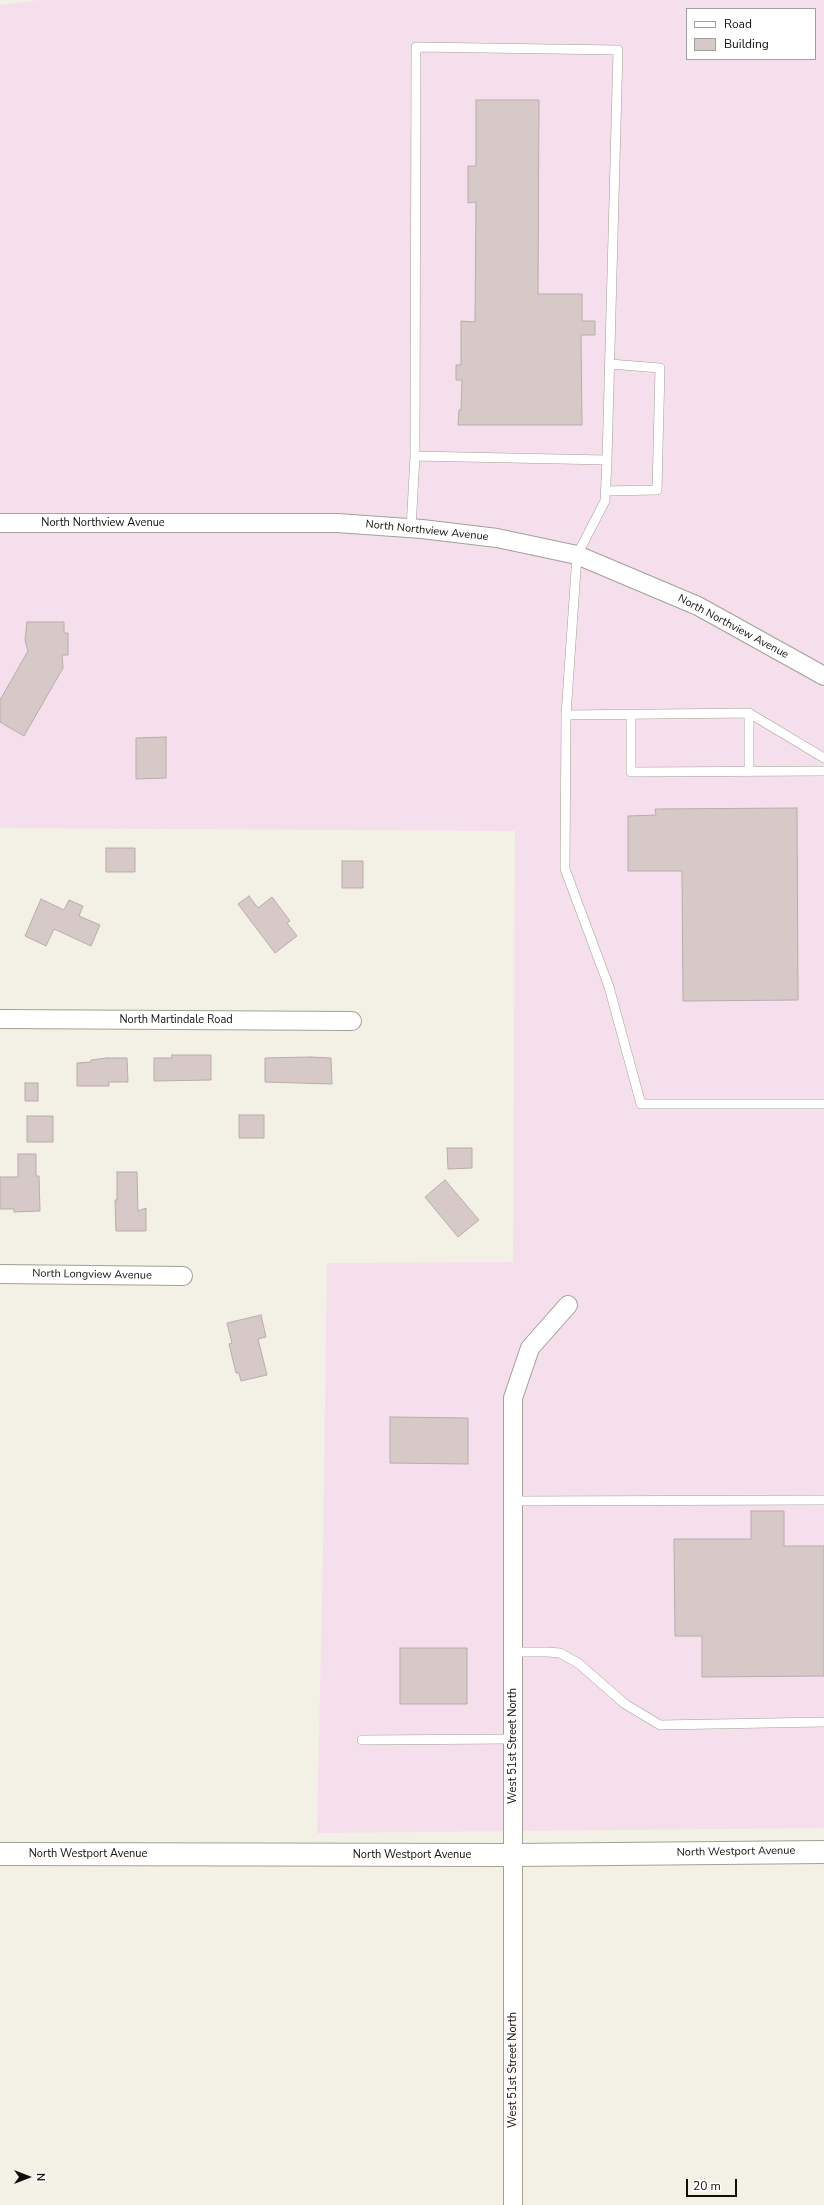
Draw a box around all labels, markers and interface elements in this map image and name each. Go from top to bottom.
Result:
legend [686,8,816,60]
text: Road [724,16,752,32]
text: Building [724,36,769,52]
street label: North Northview Avenue [41,516,165,530]
street label: North Northview Avenue [365,518,489,544]
street label: North Northview Avenue [675,592,791,662]
street label: North Martindale Road [119,1013,233,1027]
street label: North Longview Avenue [32,1267,152,1283]
street label: West 51st Street North [506,1688,520,1804]
street label: North Westport Avenue [677,1844,795,1860]
street label: North Westport Avenue [29,1847,147,1861]
street label: North Westport Avenue [353,1848,471,1862]
street label: West 51st Street North [506,2012,520,2128]
north arrow [8,2157,48,2197]
scale bar [688,2171,739,2197]
text: N [33,2173,48,2181]
text: 20 m [693,2178,721,2194]

